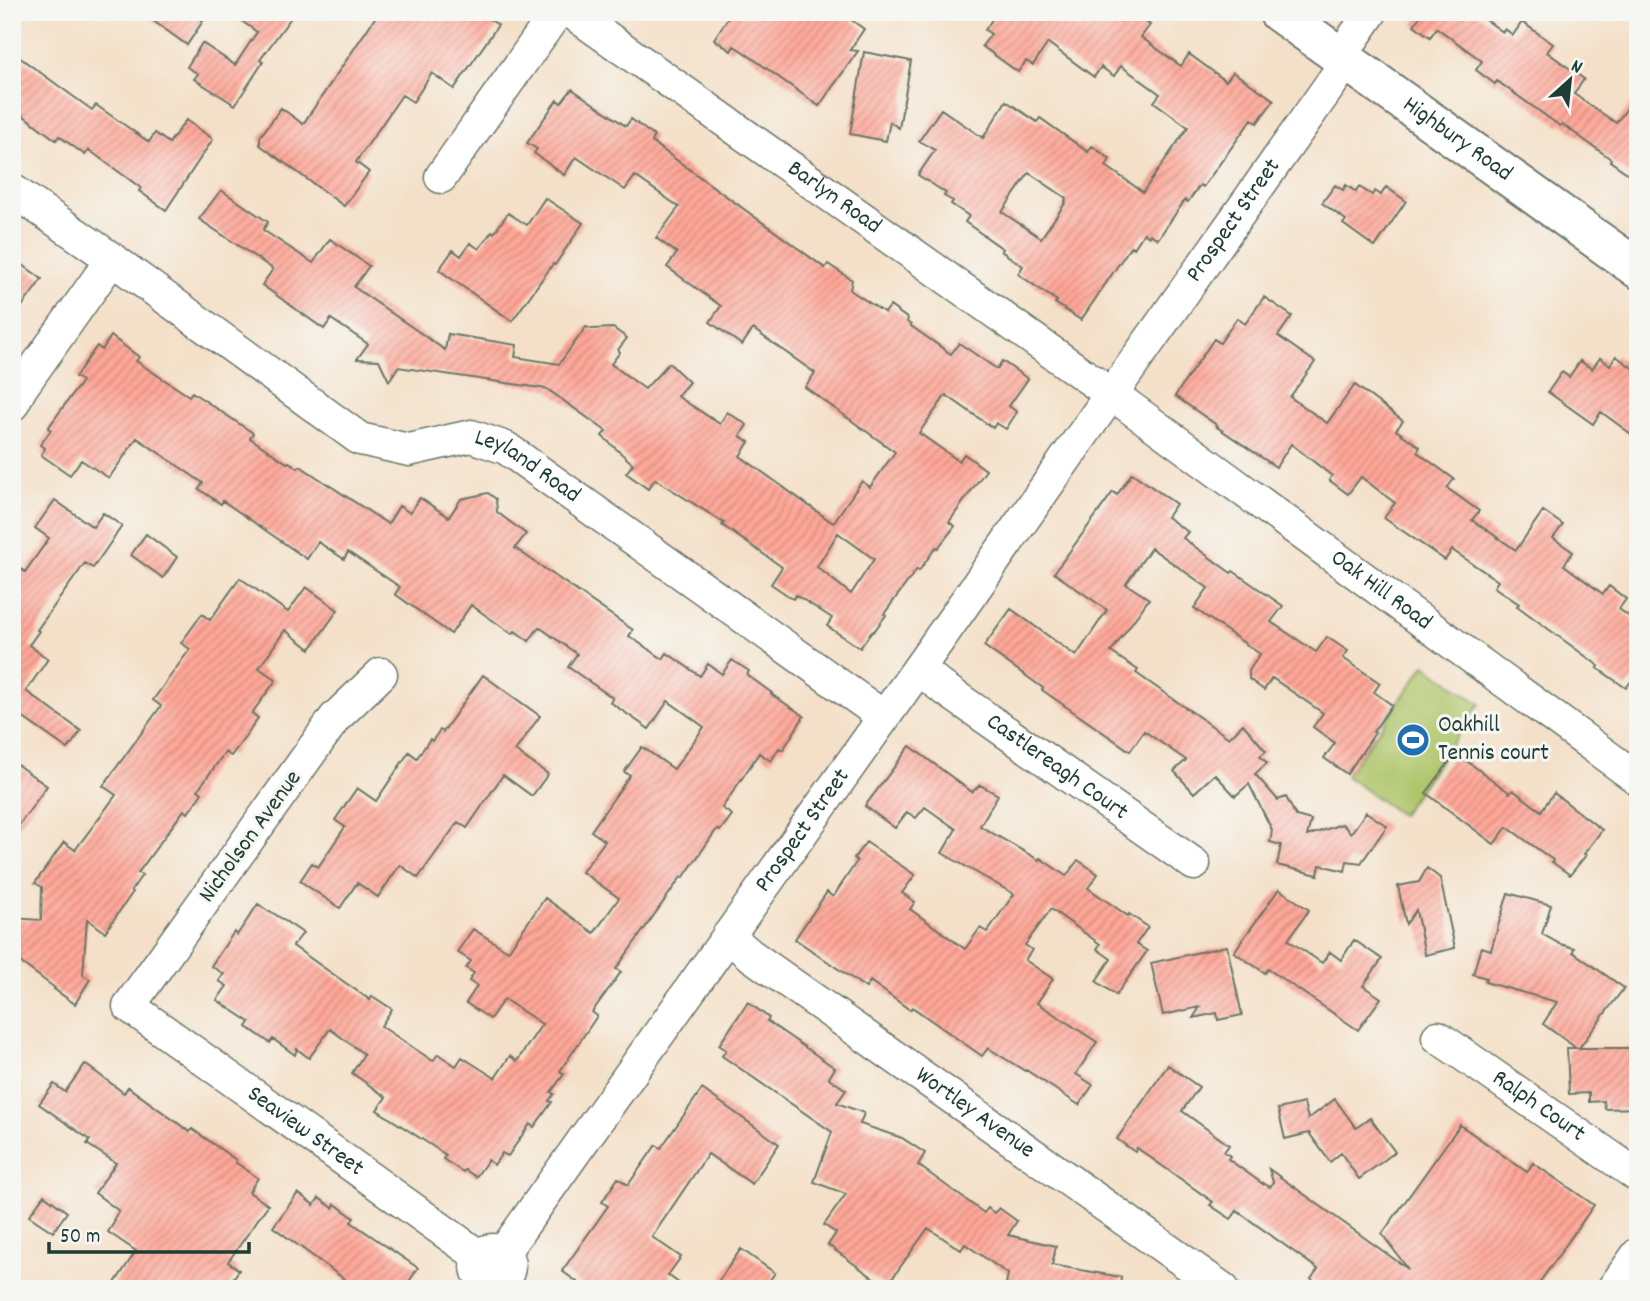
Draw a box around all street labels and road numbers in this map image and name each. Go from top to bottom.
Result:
street label: Highbury Road [1395,89,1519,191]
street label: Prospect Street [1178,152,1290,290]
street label: Barlyn Road [780,153,888,243]
street label: Leyland Road [470,421,587,512]
street label: Oak Hill Road [1323,542,1439,640]
street label: Castlereagh Court [979,706,1135,830]
street label: Prospect Street [747,762,859,900]
street label: Nicholson Avenue [191,764,311,910]
street label: Wortley Avenue [908,1059,1041,1168]
street label: Ralph Court [1485,1062,1592,1151]
street label: Seaview Street [239,1078,371,1185]

